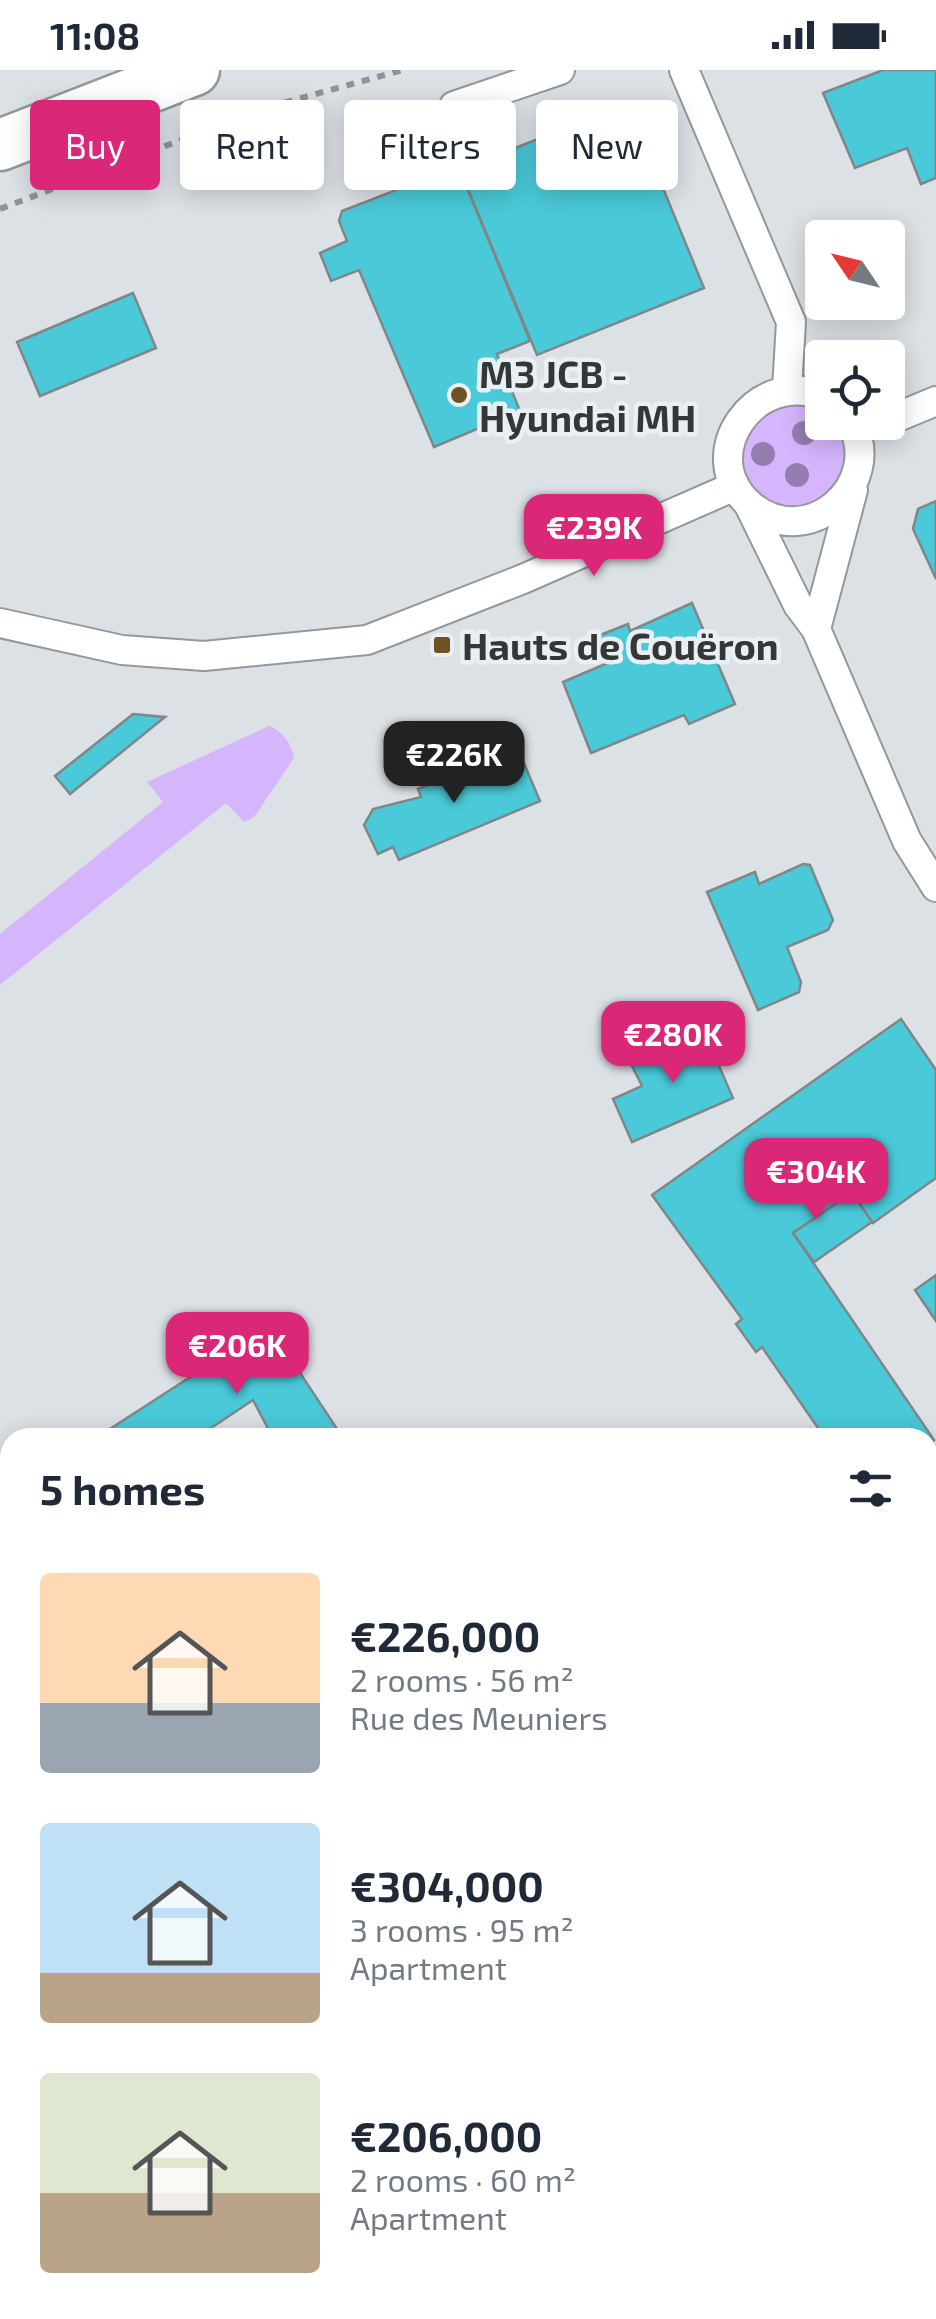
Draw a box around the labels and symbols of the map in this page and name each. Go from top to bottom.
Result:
north arrow [805,220,905,320]
place label: M3 JCB - Hyundai MH [479,350,696,440]
marker: M3 JCB - Hyundai MH [448,384,470,406]
pin: €239K [524,494,664,579]
place label: Hauts de Couëron [462,622,779,668]
marker: Hauts de Couëron [431,634,453,656]
pin: €226K [384,721,524,806]
pin: €280K [603,1001,743,1086]
pin: €304K [746,1138,886,1223]
pin: €206K [167,1312,307,1397]

